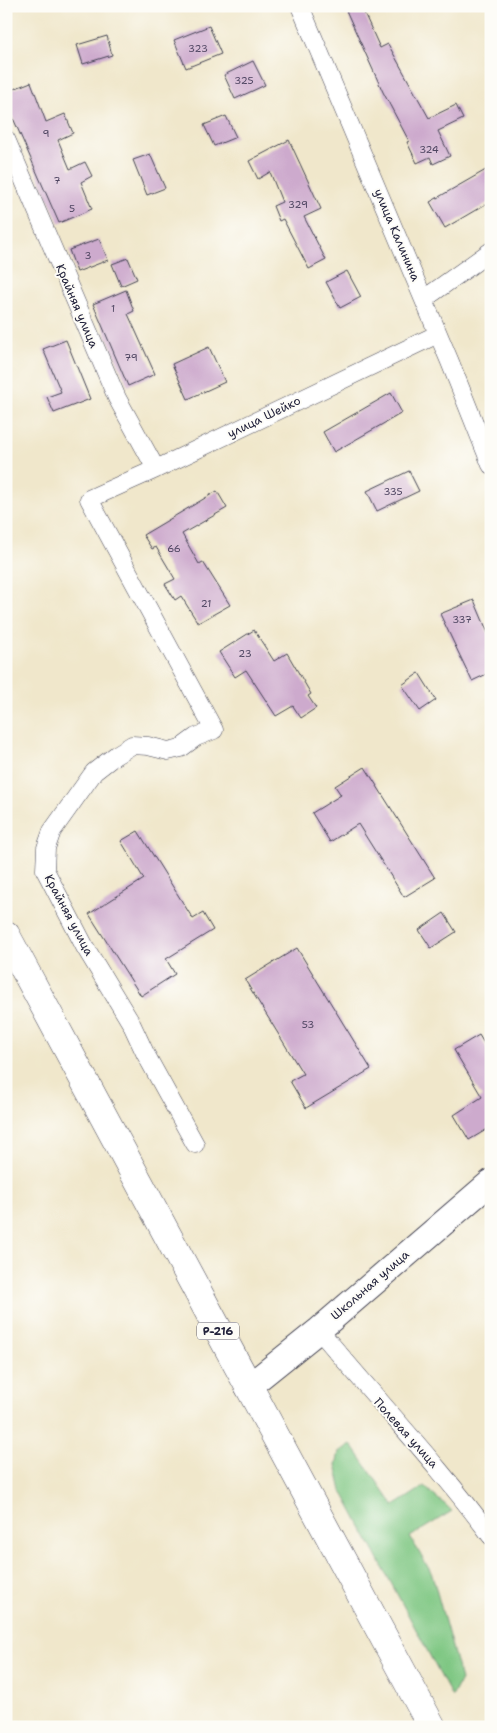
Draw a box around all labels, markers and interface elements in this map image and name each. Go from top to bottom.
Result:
house number: 323 [188,42,208,55]
house number: 325 [234,74,254,87]
house number: 9 [43,127,50,140]
house number: 324 [419,143,439,156]
house number: 7 [54,174,61,187]
street label: улица Калинина [370,186,424,284]
house number: 329 [288,198,308,211]
house number: 5 [69,202,75,215]
house number: 3 [85,249,92,262]
street label: Крайняя улица [52,262,102,351]
house number: 1 [111,302,115,315]
house number: 79 [124,351,138,364]
street label: улица Шейко [225,392,303,442]
house number: 335 [383,485,403,498]
house number: 66 [167,542,181,555]
house number: 21 [201,597,211,610]
house number: 337 [452,613,472,626]
house number: 23 [238,647,252,660]
street label: Крайняя улица [41,872,97,959]
house number: 53 [302,1018,314,1031]
street label: Школьная улица [327,1246,413,1323]
road number: Р-216 [197,1322,239,1340]
street label: Полевая улица [370,1395,442,1472]

